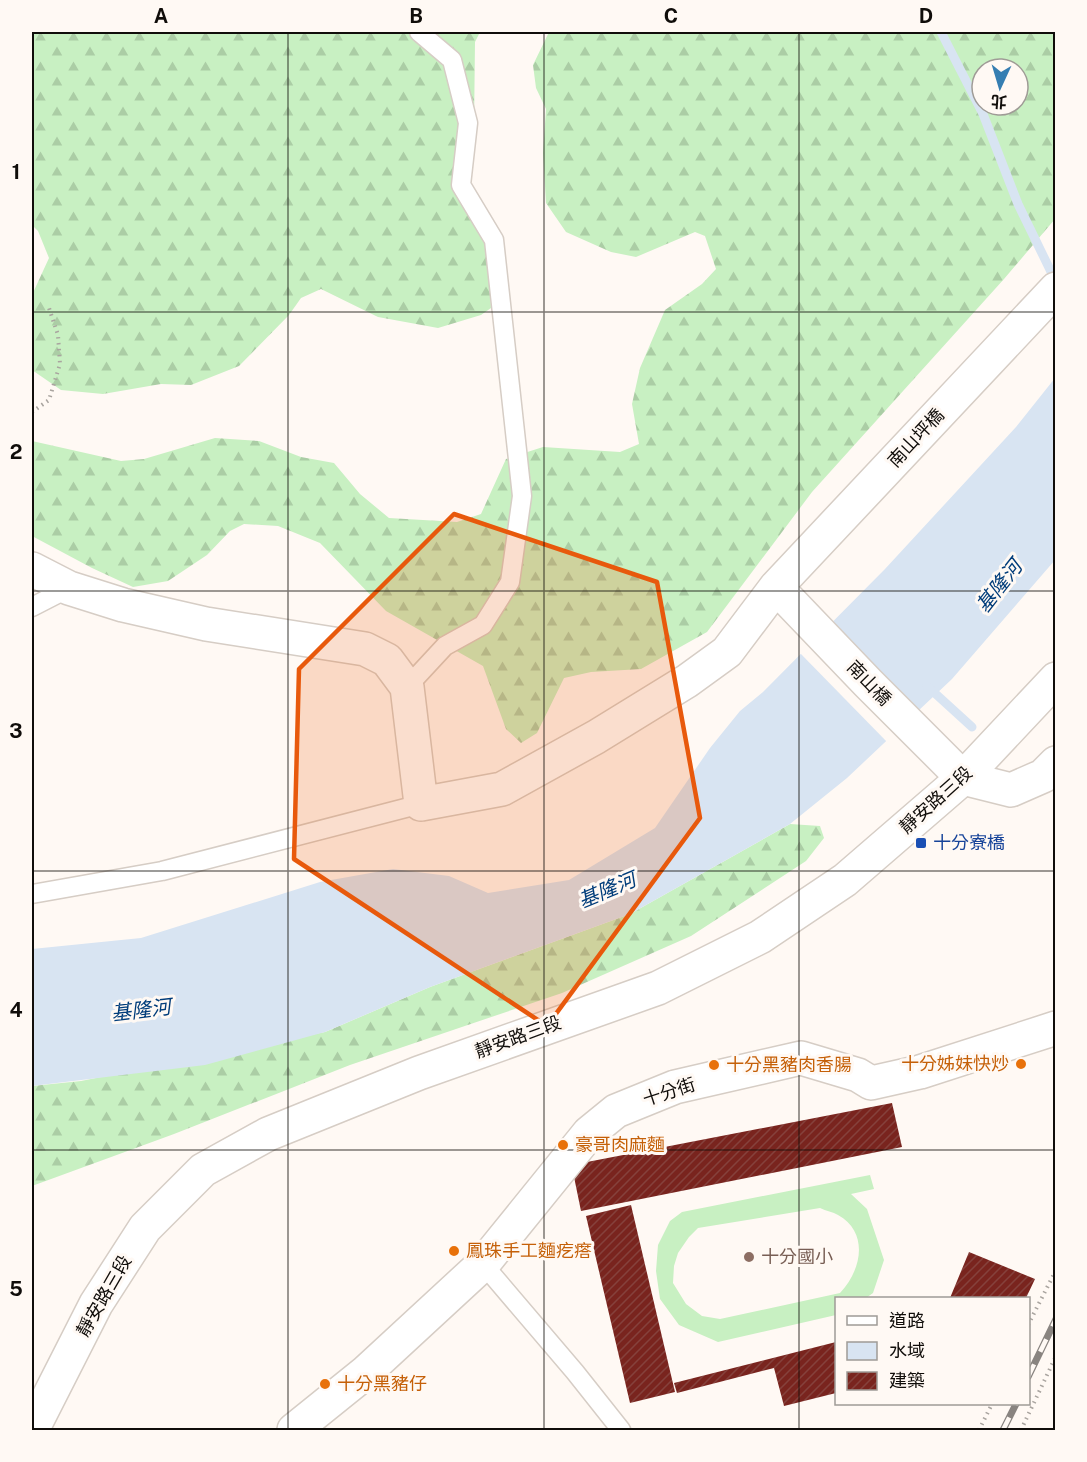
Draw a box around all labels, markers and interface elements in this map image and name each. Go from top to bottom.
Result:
text: A [154,4,168,28]
text: B [409,4,423,28]
text: C [664,4,678,28]
text: D [919,4,933,28]
north arrow [970,57,1030,117]
text: 北 [990,91,1008,112]
text: 1 [12,160,20,184]
street label: 南山坪橋 [883,404,948,471]
text: 2 [10,440,22,464]
water label: 基隆河 [971,552,1029,617]
street label: 南山橋 [843,656,896,709]
text: 3 [9,719,23,743]
street label: 靜安路三段 [895,762,976,838]
place label: 十分寮橋 [933,832,1005,853]
marker: 十分寮橋 [914,836,928,850]
water label: 基隆河 [575,866,643,913]
water label: 基隆河 [110,994,176,1026]
text: 4 [9,998,23,1022]
street label: 靜安路三段 [472,1011,564,1062]
place label: 十分姊妹快炒 [901,1053,1009,1074]
place label: 十分黑豬肉香腸 [726,1054,852,1075]
marker: 十分姊妹快炒 [1014,1057,1028,1071]
marker: 十分黑豬肉香腸 [707,1058,721,1072]
street label: 十分街 [640,1073,698,1110]
place label: 豪哥肉麻麵 [575,1134,665,1155]
marker: 豪哥肉麻麵 [556,1138,570,1152]
place label: 鳳珠手工麵疙瘩 [466,1240,592,1261]
marker: 鳳珠手工麵疙瘩 [447,1244,461,1258]
place label: 十分國小 [761,1246,833,1267]
marker: 十分國小 [742,1250,756,1264]
street label: 靜安路三段 [72,1252,135,1340]
text: 5 [9,1277,23,1301]
legend [835,1297,1030,1405]
text: 道路 [889,1310,925,1331]
text: 水域 [889,1340,925,1361]
text: 建築 [889,1370,925,1391]
place label: 十分黑豬仔 [337,1373,427,1394]
marker: 十分黑豬仔 [318,1377,332,1391]

